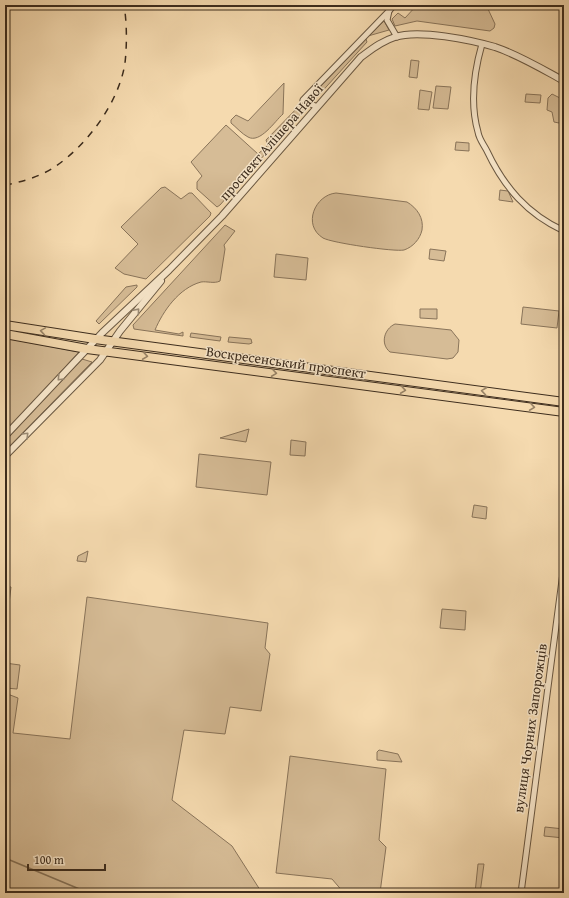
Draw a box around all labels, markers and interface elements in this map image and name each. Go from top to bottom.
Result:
street label: проспект Алішера Навої [214,79,328,205]
one-way arrow [132,309,139,316]
one-way arrow [40,327,46,336]
street label: Воскресенський проспект [205,341,367,383]
one-way arrow [142,351,148,360]
one-way arrow [271,368,277,377]
one-way arrow [58,373,65,380]
one-way arrow [400,385,406,394]
one-way arrow [481,387,487,396]
one-way arrow [529,403,535,412]
one-way arrow [21,432,29,440]
street label: вулиця Чорних Запорожців [508,642,552,814]
scale bar [28,846,105,872]
text: 100 m [34,851,64,868]

